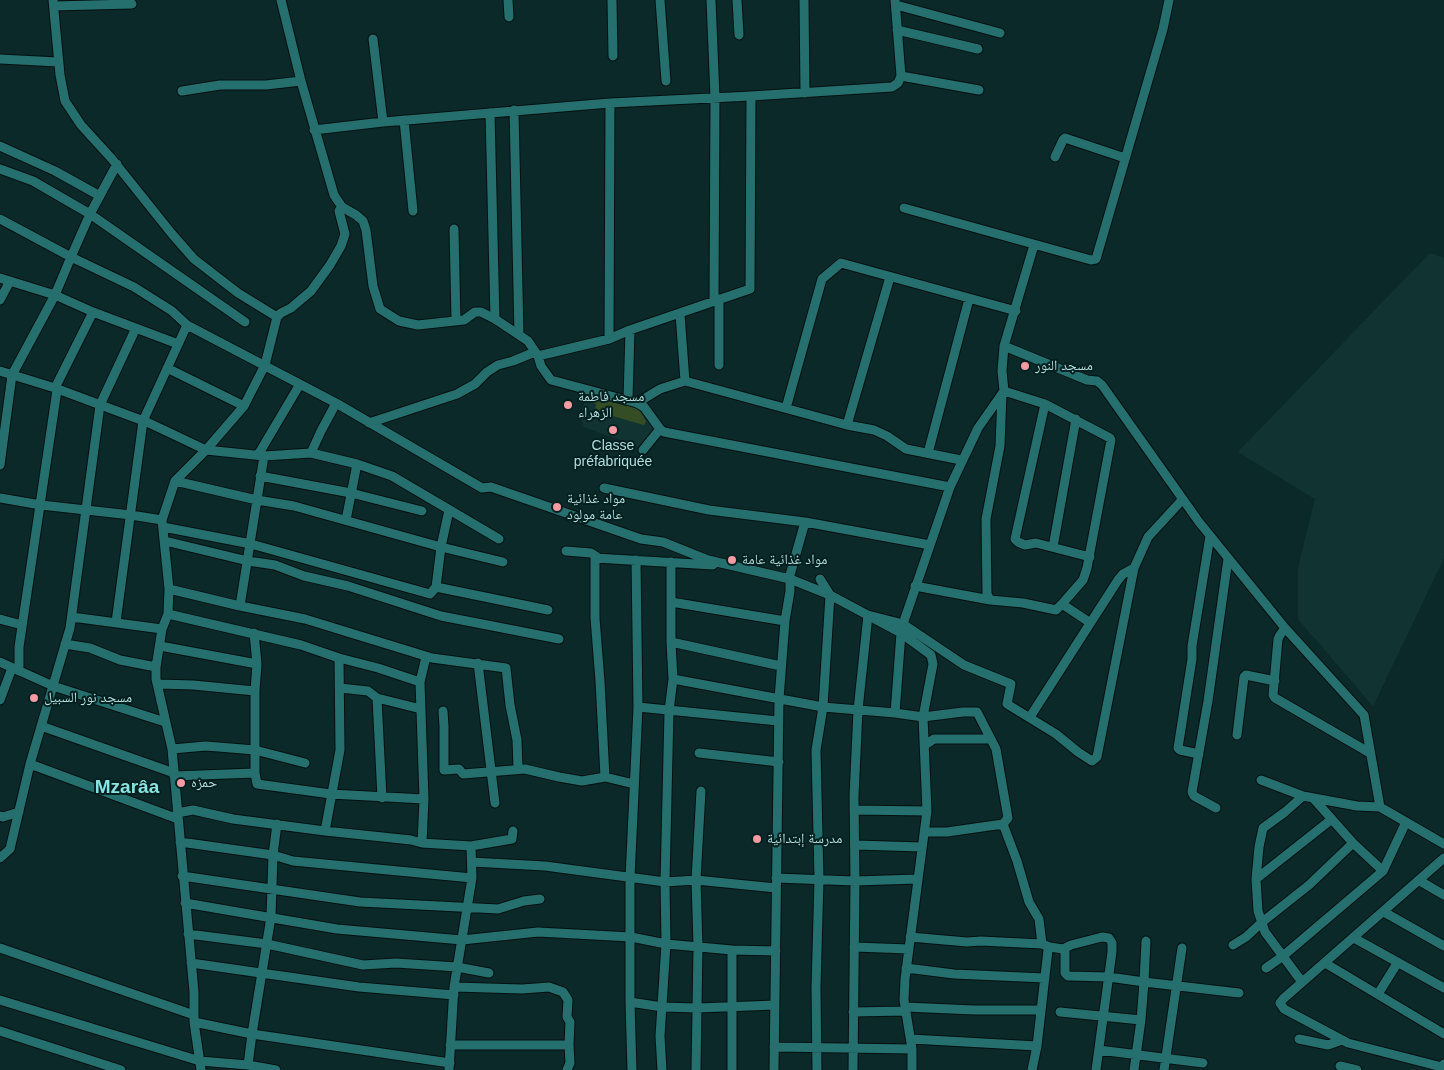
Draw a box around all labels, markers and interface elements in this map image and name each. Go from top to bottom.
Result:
place label: مسجد النور [1035,358,1093,374]
marker: مسجد النور [1019,360,1031,372]
place label: مسجد فاطمة الزهراء [578,389,644,422]
marker: مسجد فاطمة الزهراء [562,399,574,411]
marker: Classe préfabriquée [607,424,619,436]
place label: Classe préfabriquée [574,438,652,471]
place label: مواد غذائية عامة مولود [567,491,625,524]
marker: مواد غذائية عامة مولود [551,501,563,513]
place label: مواد غذائية عامة [742,552,827,568]
marker: مواد غذائية عامة [726,554,738,566]
place label: مسجد نور السبيل [44,690,132,706]
marker: مسجد نور السبيل [28,692,40,704]
place label: حمزه [191,775,217,791]
district label: Mzarâa [95,777,159,799]
marker: حمزه [175,777,187,789]
place label: مدرسة إبتدائية [767,831,842,847]
marker: مدرسة إبتدائية [751,833,763,845]

